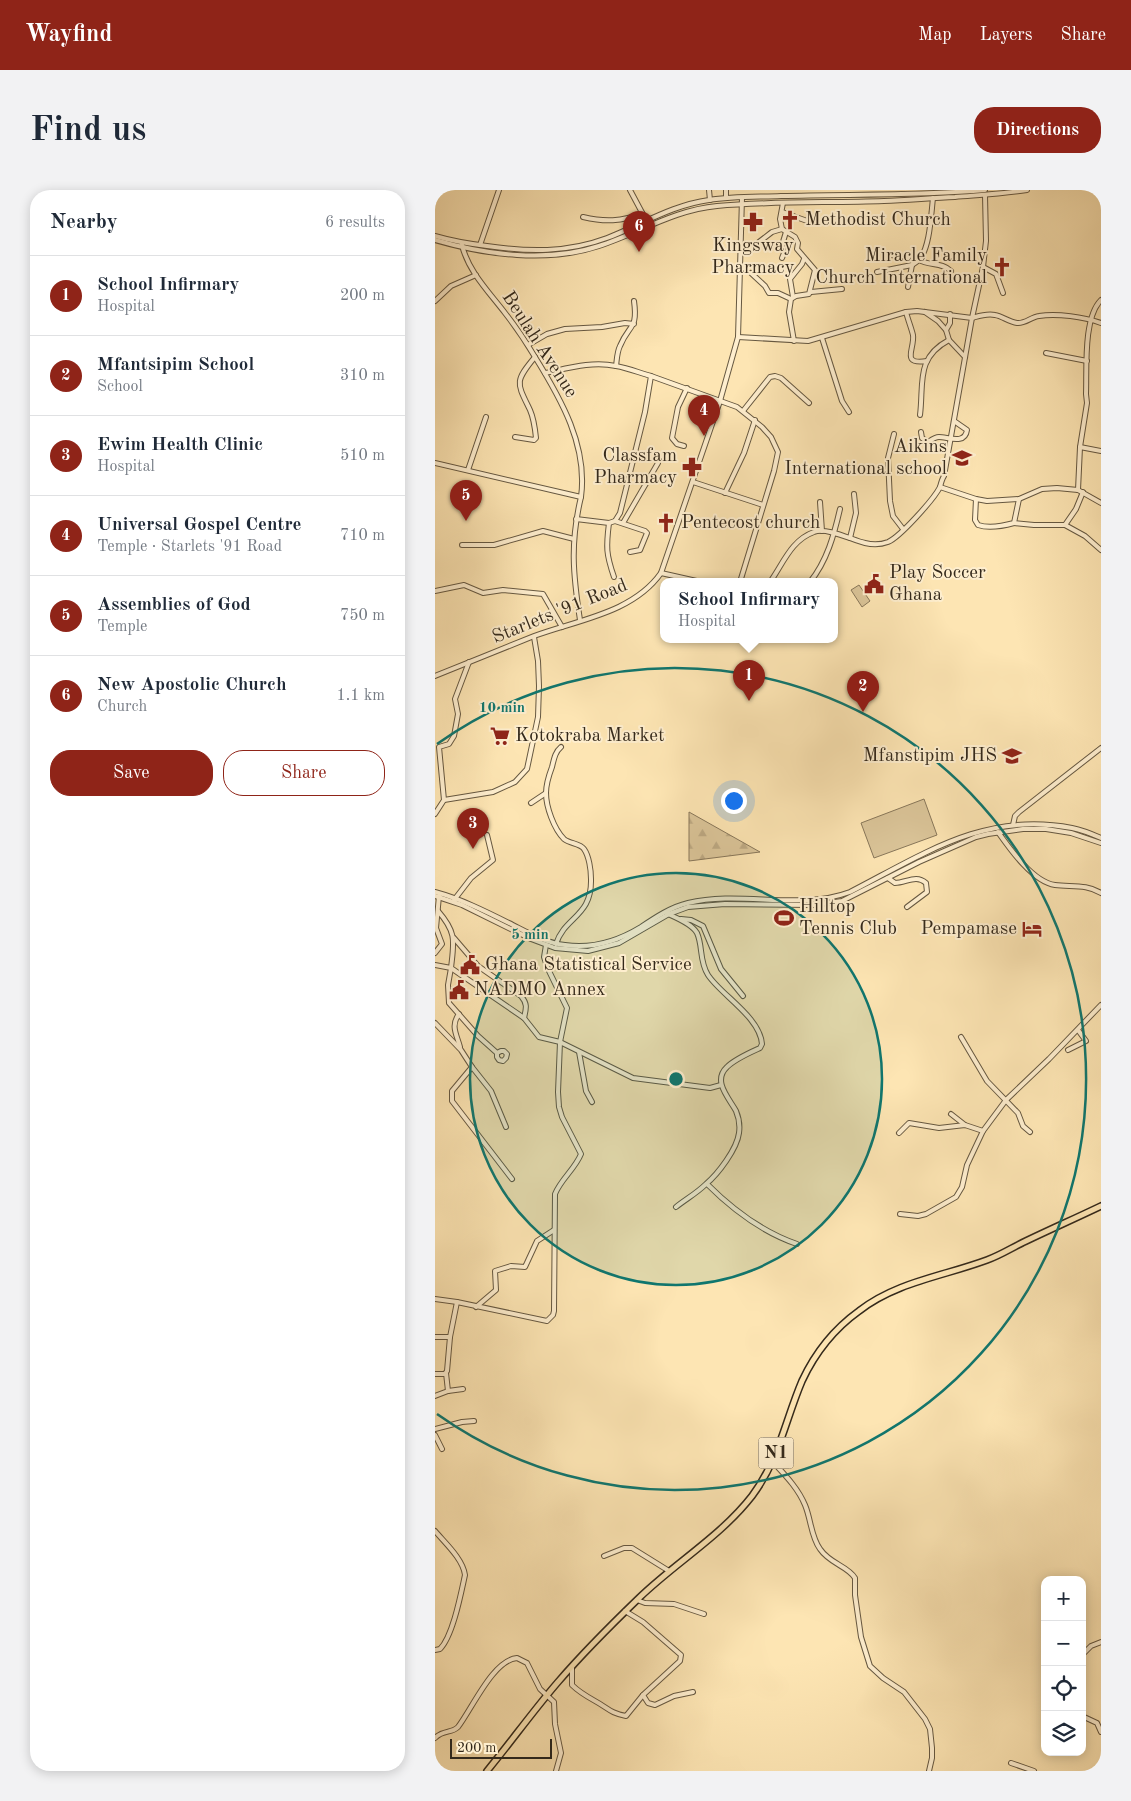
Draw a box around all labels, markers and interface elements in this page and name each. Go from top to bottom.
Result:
text: Wayfind [25,23,112,47]
text: Map [918,26,952,44]
text: Layers [980,26,1032,44]
text: Share [1060,26,1106,44]
button: Directions [974,107,1101,153]
text: Find us [30,113,146,148]
church icon: Methodist Church [779,209,801,231]
pin: 6 [623,211,655,252]
pharmacy icon: Kingsway Pharmacy [742,211,764,233]
place label: Methodist Church [805,211,951,230]
text: Nearby [50,212,118,233]
text: 6 results [325,215,385,231]
place label: Kingsway Pharmacy [711,237,795,278]
place label: Miracle Family Church International [816,247,987,288]
church icon: Miracle Family Church International [991,256,1013,278]
text: School Infirmary [97,276,240,295]
text: 1 [61,288,71,304]
text: 200 m [340,288,385,304]
street label: Beulah Avenue [498,288,580,402]
text: Hospital [97,299,155,315]
text: Mfantsipim School [97,356,254,375]
text: 2 [61,368,71,384]
text: 310 m [340,368,385,384]
text: School [97,379,143,395]
pin: 4 [688,395,720,436]
text: Ewim Health Clinic [97,436,263,455]
place label: Aikins International school [784,438,947,479]
place label: Classfam Pharmacy [594,447,677,488]
school or university icon: Aikins International school [951,447,973,469]
text: 3 [61,448,71,464]
text: 510 m [340,448,385,464]
pharmacy icon: Classfam Pharmacy [681,456,703,478]
text: Hospital [97,459,155,475]
pin: 5 [450,480,482,521]
church icon: Pentecost church [655,512,677,534]
place label: Pentecost church [681,514,820,533]
text: Universal Gospel Centre [97,516,302,535]
text: 4 [61,528,71,544]
text: 710 m [340,528,385,544]
text: Temple · Starlets '91 Road [97,539,282,555]
place label: Play Soccer Ghana [889,564,986,605]
public building icon: Play Soccer Ghana [863,573,885,595]
street label: Starlets '91 Road [490,576,630,648]
popup [660,578,838,643]
text: School Infirmary [678,591,820,610]
text: Assemblies of God [97,596,251,615]
text: 5 [61,608,71,624]
text: 750 m [340,608,385,624]
text: Hospital [678,614,736,630]
text: Temple [97,619,147,635]
pin: 1 [733,660,765,701]
pin: 2 [847,671,879,712]
text: New Apostolic Church [97,676,287,695]
text: 6 [61,688,71,704]
text: 1.1 km [336,688,385,704]
text: Church [97,699,147,715]
text: 10 min [479,701,525,716]
supermarket icon: Kotokraba Market [489,725,511,747]
place label: Kotokraba Market [515,727,665,746]
school or university icon: Mfanstipim JHS [1001,745,1023,767]
place label: Mfanstipim JHS [863,747,997,766]
button: Save [50,750,213,796]
button: Share [223,750,385,796]
your location [721,788,747,814]
pin: 3 [457,808,489,849]
place label: Hilltop Tennis Club [799,898,897,939]
sports icon: Hilltop Tennis Club [773,907,795,929]
hotel icon: Pempamase [1021,918,1043,940]
place label: Pempamase [921,920,1017,939]
text: 5 min [511,928,549,943]
public building icon: Ghana Statistical Service [459,954,481,976]
place label: Ghana Statistical Service [485,956,692,975]
public building icon: NADMO Annex [448,979,470,1001]
place label: NADMO Annex [474,981,606,1000]
centre of rings [667,1070,685,1088]
road number: N1 [759,1438,793,1468]
map controls [1041,1576,1086,1756]
button: + [1041,1576,1086,1621]
button: − [1041,1621,1086,1666]
button: locate [1041,1666,1086,1711]
button: layers [1041,1711,1086,1756]
scale bar [450,1736,553,1759]
text: 200 m [457,1741,496,1755]

